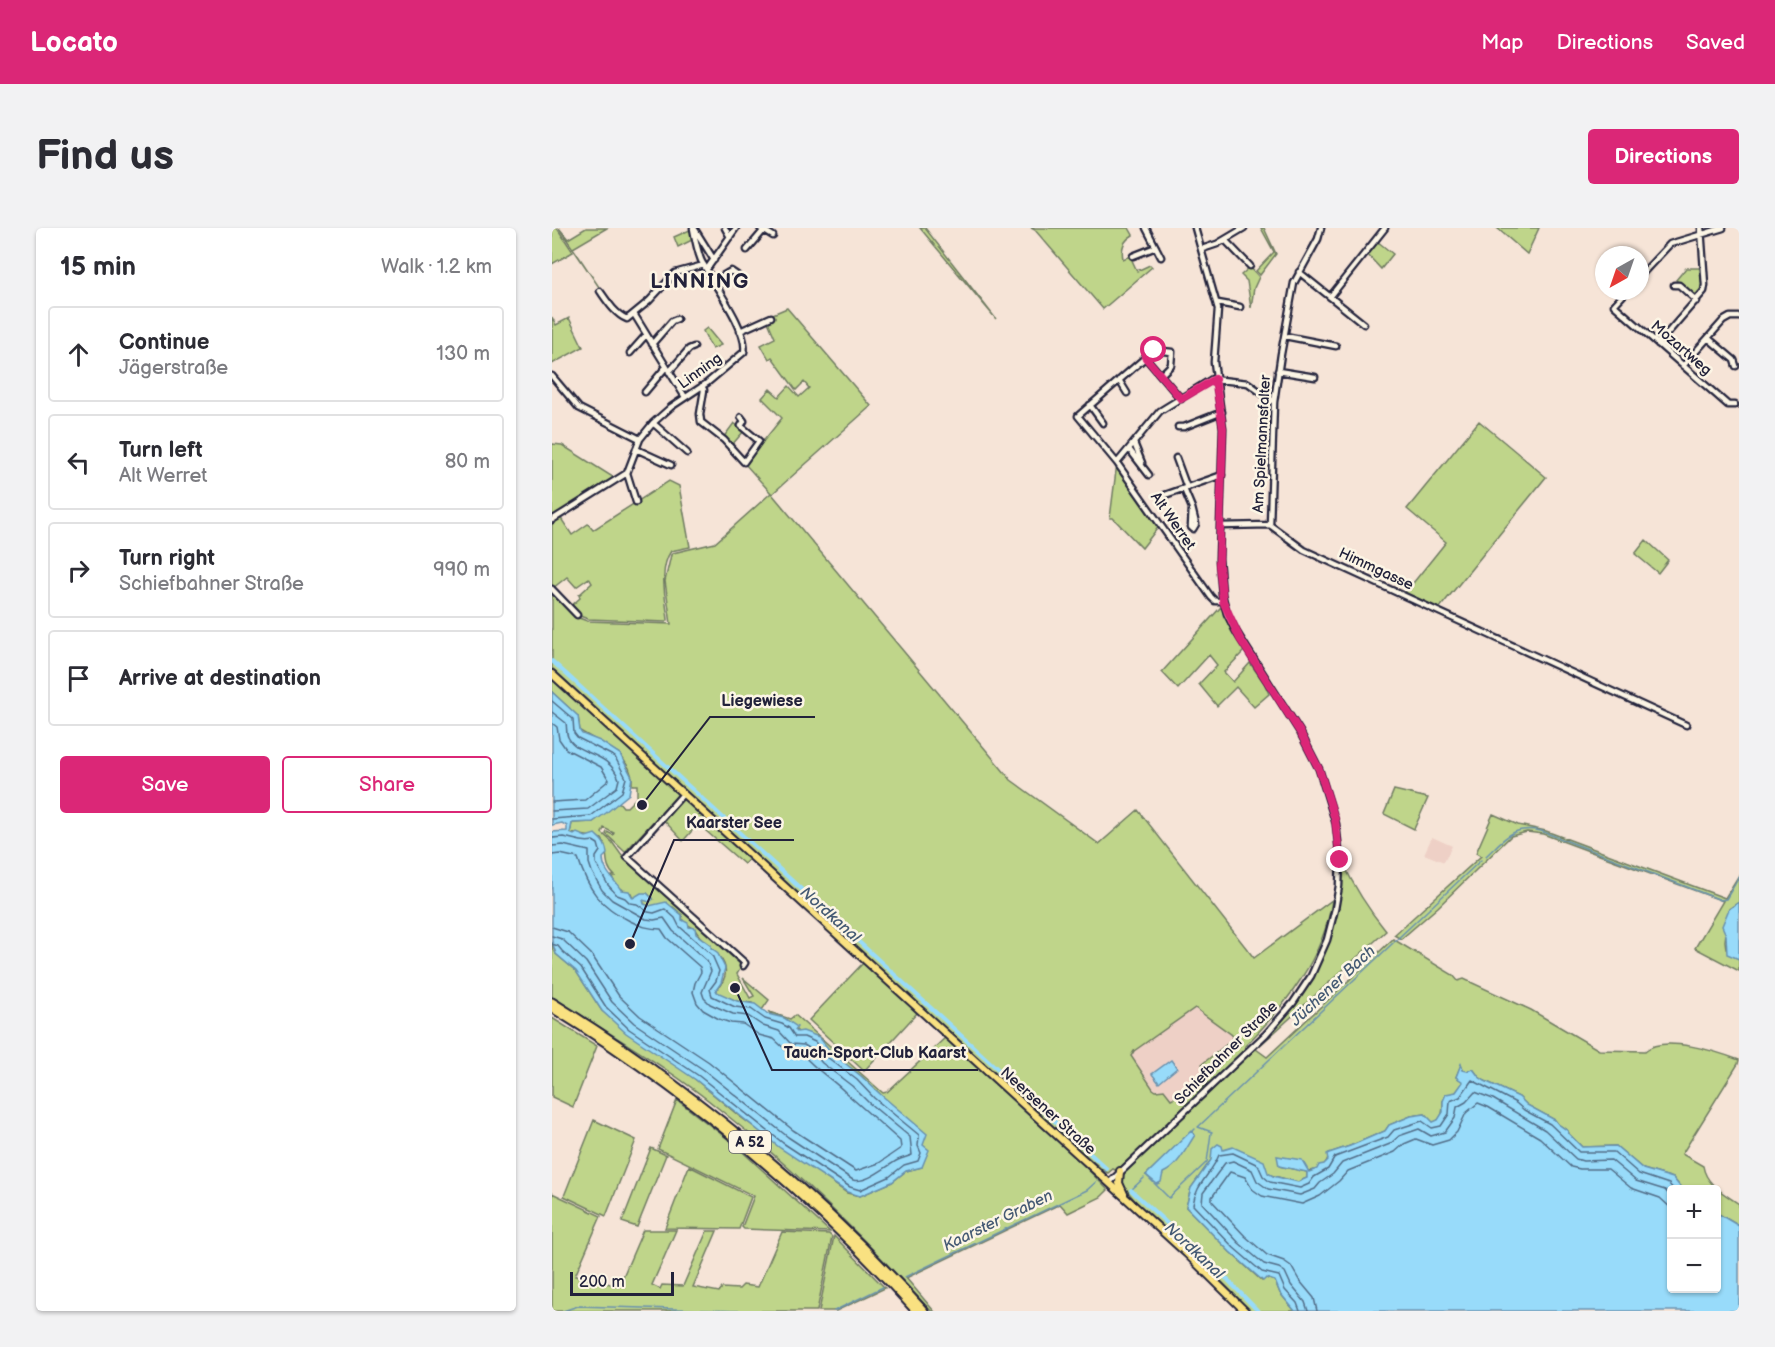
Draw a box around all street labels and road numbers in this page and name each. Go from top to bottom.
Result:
street label: Mozartweg [1647,316,1715,380]
street label: Linning [674,349,726,393]
street label: Am Spielmannsfalter [1249,374,1275,514]
street label: Alt Werret [1146,488,1200,554]
street label: Himmgasse [1336,543,1416,595]
street label: Schiefbahner Straße [1170,997,1282,1109]
street label: Neersener Straße [996,1063,1100,1159]
road number: A 52 [729,1131,771,1153]

